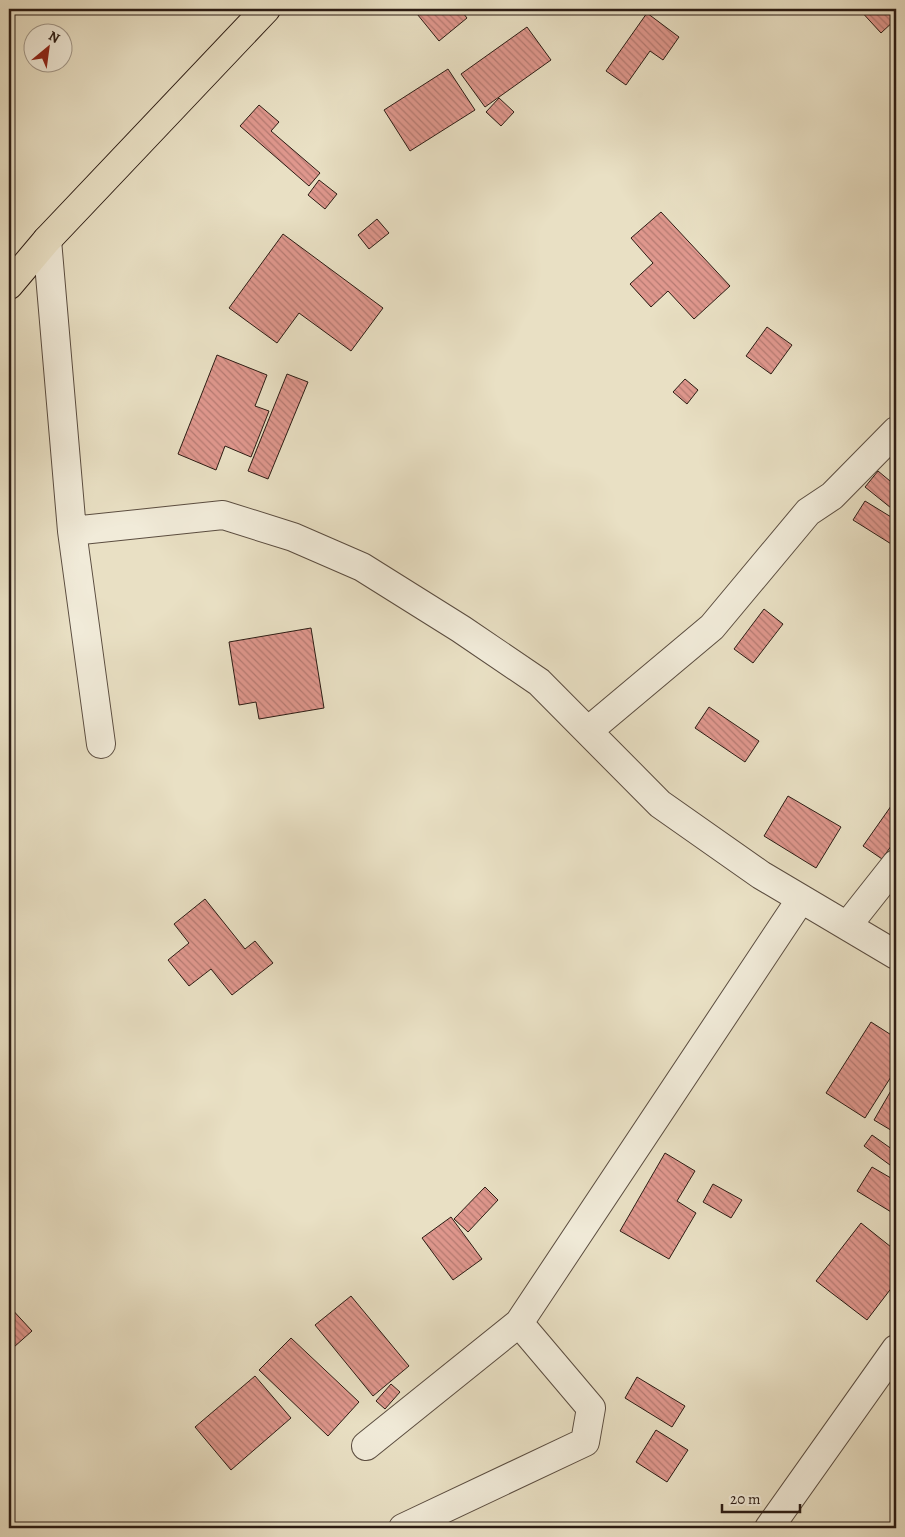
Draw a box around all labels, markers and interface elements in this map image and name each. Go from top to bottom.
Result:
north arrow [22,22,72,72]
text: N [45,26,63,48]
scale bar [722,1482,800,1514]
text: 20 m [730,1489,761,1509]

